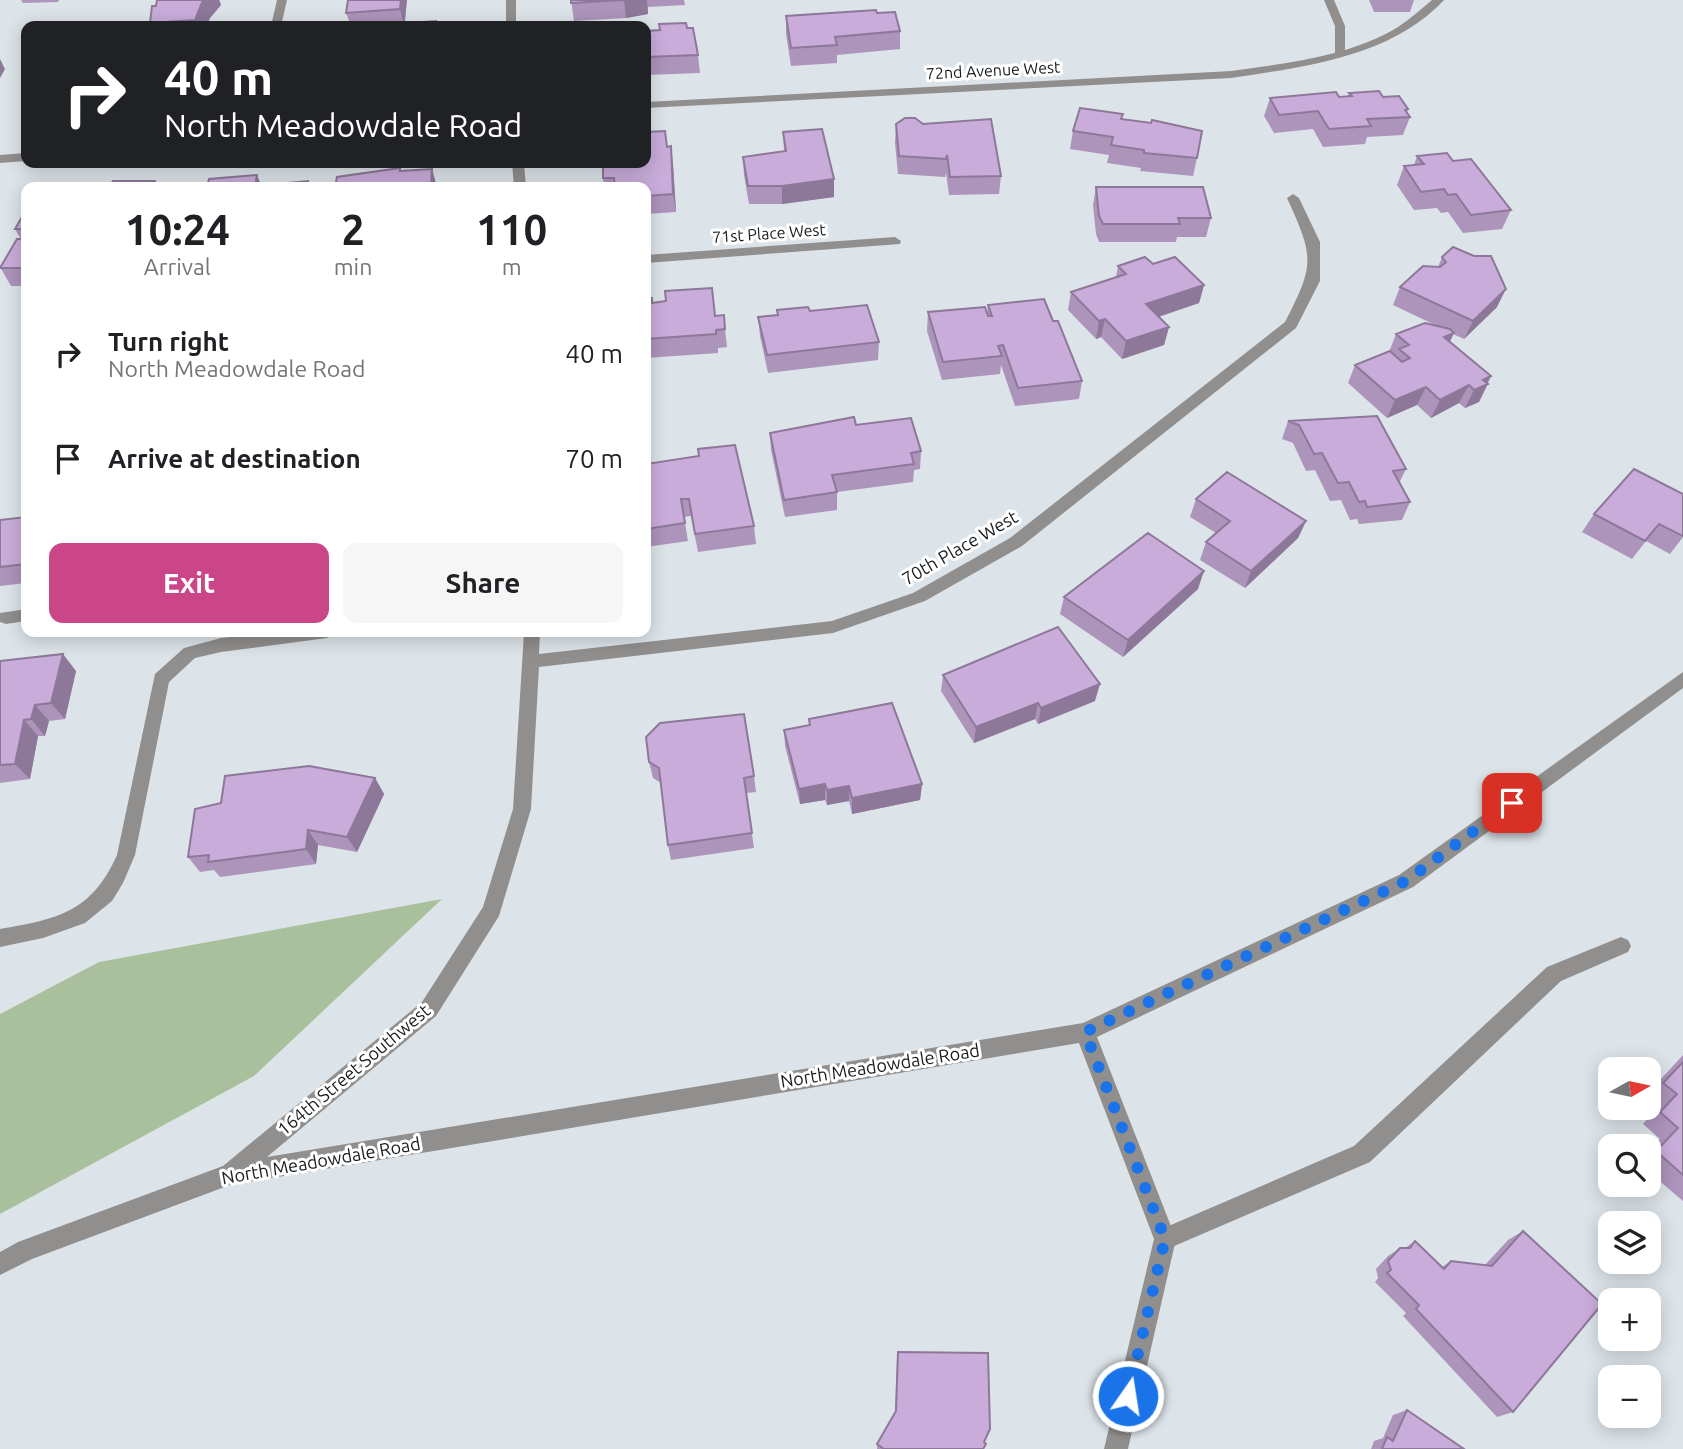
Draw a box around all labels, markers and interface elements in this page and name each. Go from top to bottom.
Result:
icon: right [49,49,140,140]
text: 40 m [164,49,273,104]
street label: 72nd Avenue West [925,57,1061,83]
text: North Meadowdale Road [164,107,522,143]
text: 10:24 [125,206,230,253]
text: 2 [341,206,365,253]
text: 110 [476,206,547,253]
street label: 71st Place West [712,220,827,246]
text: Arrival [144,254,211,279]
text: min [334,254,372,279]
text: m [502,254,522,279]
text: Turn right [108,327,229,356]
icon: right [49,335,87,373]
text: 40 m [565,339,623,368]
text: North Meadowdale Road [108,356,366,381]
icon: arrive [49,440,87,478]
text: Arrive at destination [108,444,361,473]
text: 70 m [565,444,623,473]
street label: 70th Place West [898,506,1021,588]
button: Exit [49,543,329,623]
button: Share [343,543,623,623]
pin [1482,773,1542,833]
icon: arrive [1493,784,1531,822]
street label: 164th Street Southwest [273,1000,434,1139]
street label: North Meadowdale Road [779,1039,981,1091]
north arrow [1598,1057,1661,1120]
map controls [1598,1057,1661,1428]
street label: North Meadowdale Road [220,1133,422,1187]
button: search [1598,1134,1661,1197]
button: layers [1598,1211,1661,1274]
button: + [1598,1288,1661,1351]
position arrow [1091,1359,1165,1433]
button: − [1598,1365,1661,1428]

